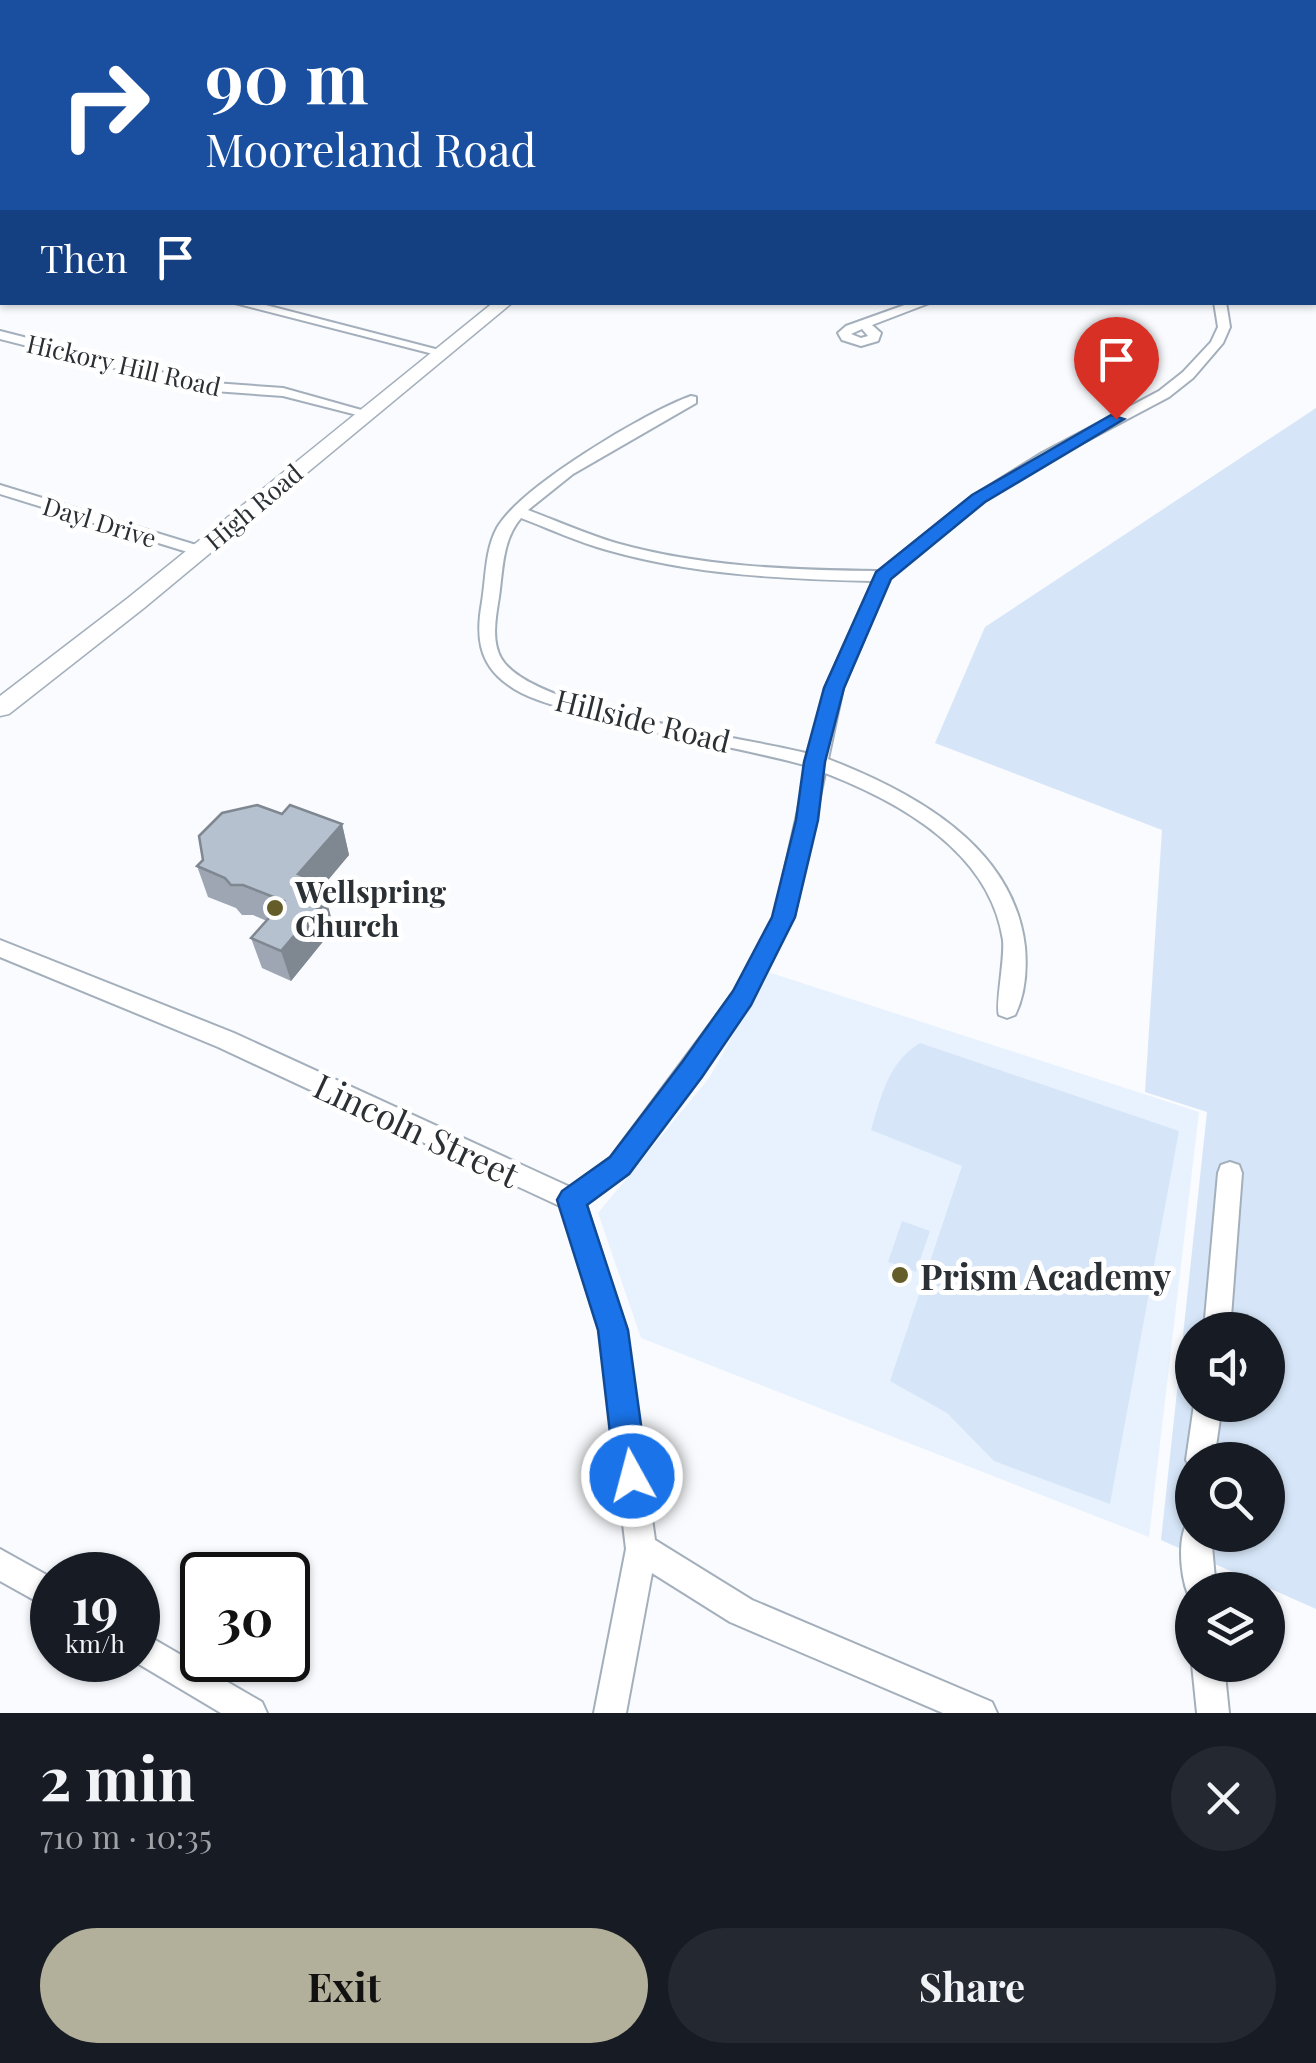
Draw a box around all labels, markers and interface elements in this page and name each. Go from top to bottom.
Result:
text: 90 m [205,28,369,122]
icon: right [40,40,170,170]
text: Mooreland Road [205,118,536,178]
icon: arrive [148,230,203,285]
text: Then [40,232,128,283]
pin [1074,317,1159,420]
street label: Hickory Hill Road [24,326,224,402]
icon: arrive [1089,332,1144,387]
street label: High Road [197,456,309,556]
street label: Dayl Drive [39,488,161,554]
street label: Hillside Road [551,679,735,761]
place label: Wellspring Church [294,871,446,945]
marker: Wellspring Church [264,897,286,919]
street label: Lincoln Street [307,1061,528,1197]
place label: Prism Academy [920,1252,1171,1299]
marker: Prism Academy [889,1264,911,1286]
map controls [1175,1312,1285,1682]
button: sound [1175,1312,1285,1422]
position arrow [580,1424,684,1528]
button: search [1175,1442,1285,1552]
speed limit sign: 30 [180,1552,310,1682]
text: 19 [72,1571,118,1638]
button: layers [1175,1572,1285,1682]
text: km/h [65,1626,125,1659]
text: 2 min [40,1736,195,1816]
button: close [1171,1746,1276,1851]
text: 710 m · 10:35 [40,1814,212,1857]
button: Exit [40,1928,648,2043]
button: Share [668,1928,1276,2043]

